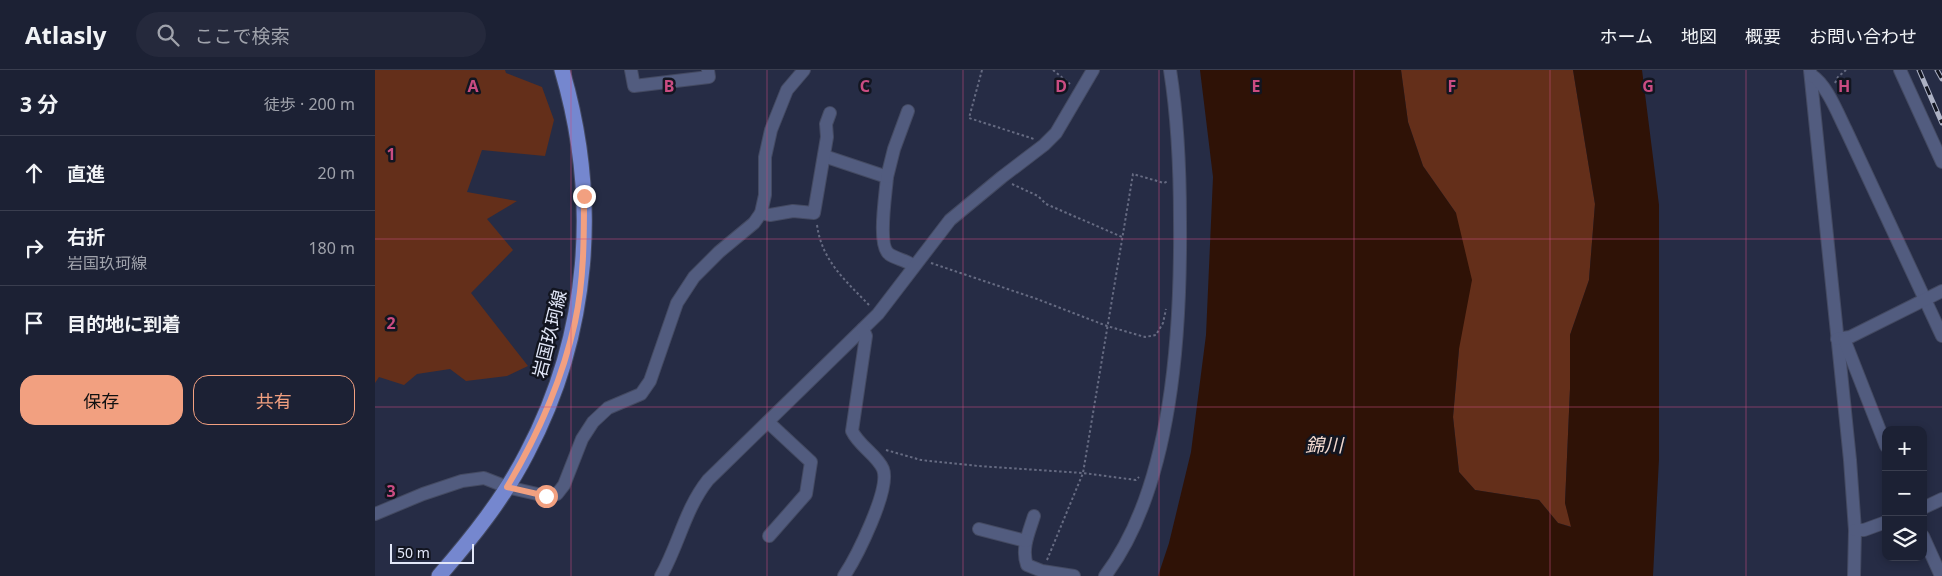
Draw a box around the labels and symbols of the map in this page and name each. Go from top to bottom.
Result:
text: A [467,75,479,97]
text: B [664,75,674,97]
text: C [860,75,870,97]
text: D [1055,75,1067,97]
text: E [1252,75,1261,97]
text: F [1448,75,1456,97]
text: G [1642,75,1654,97]
text: H [1838,75,1850,97]
text: 1 [386,143,396,165]
route end [573,185,596,208]
street label: 岩国玖珂線 [526,287,572,381]
text: 2 [386,312,396,334]
water label: 錦川 [1305,432,1345,458]
text: 3 [386,480,396,502]
route start [535,485,558,508]
scale bar [390,541,474,564]

